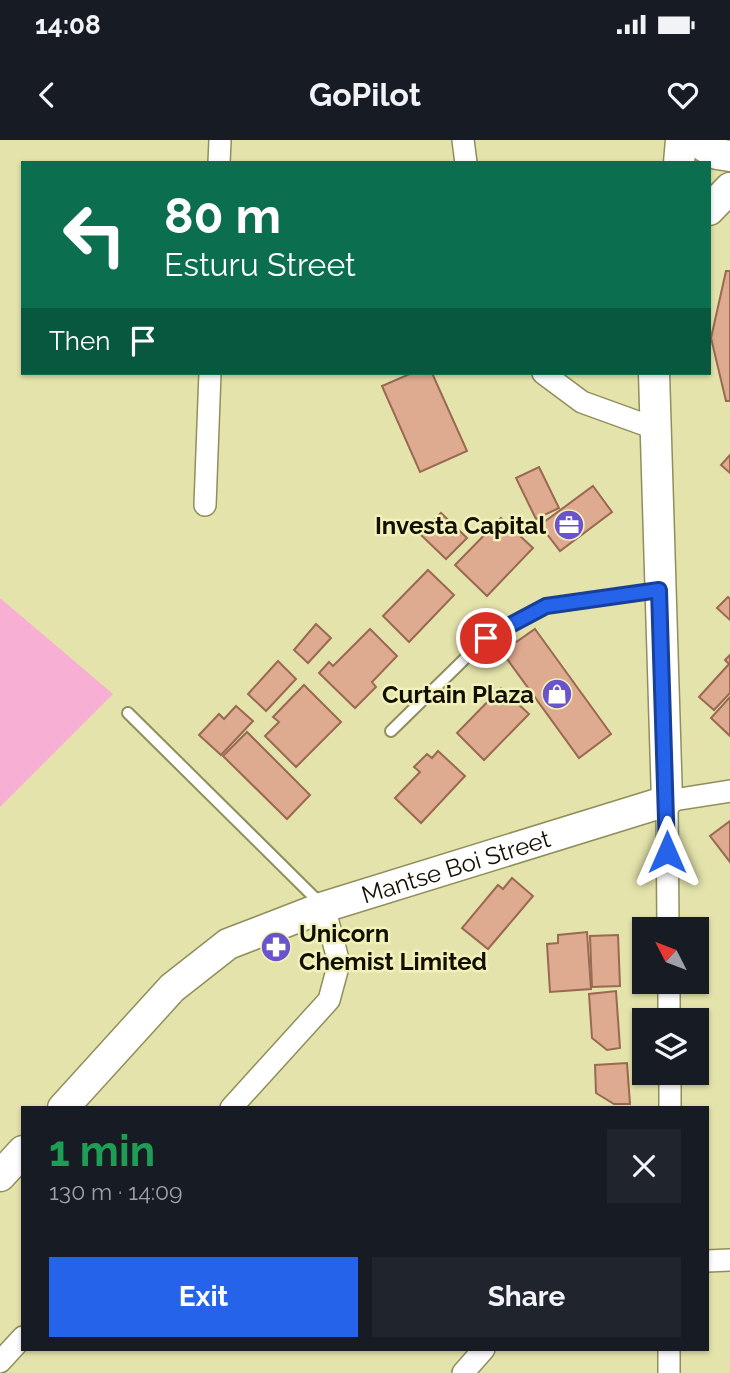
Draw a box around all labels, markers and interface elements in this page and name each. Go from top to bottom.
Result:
text: 14:08 [35,10,101,40]
icon: back [28,76,66,114]
text: GoPilot [309,76,421,113]
icon: heart [664,76,702,114]
text: 80 m [164,187,281,244]
icon: left [49,189,140,280]
text: Esturu Street [164,246,356,283]
icon: arrive [124,322,162,360]
text: Then [49,326,110,356]
office icon: Investa Capital [552,508,586,542]
place label: Investa Capital [375,511,546,540]
pin [456,608,516,668]
icon: arrive [467,619,505,657]
shop icon: Curtain Plaza [540,677,574,711]
place label: Curtain Plaza [382,680,534,709]
position arrow [630,815,704,889]
street label: Mantse Boi Street [358,824,554,909]
north arrow [632,917,709,994]
map controls [632,917,709,1085]
place label: Unicorn Chemist Limited [299,919,487,976]
pharmacy icon: Unicorn Chemist Limited [259,930,293,964]
button: layers [632,1008,709,1085]
text: 1 min [49,1127,155,1176]
button: close [607,1129,681,1203]
text: 130 m · 14:09 [49,1178,183,1205]
button: Exit [49,1257,358,1337]
button: Share [372,1257,681,1337]

